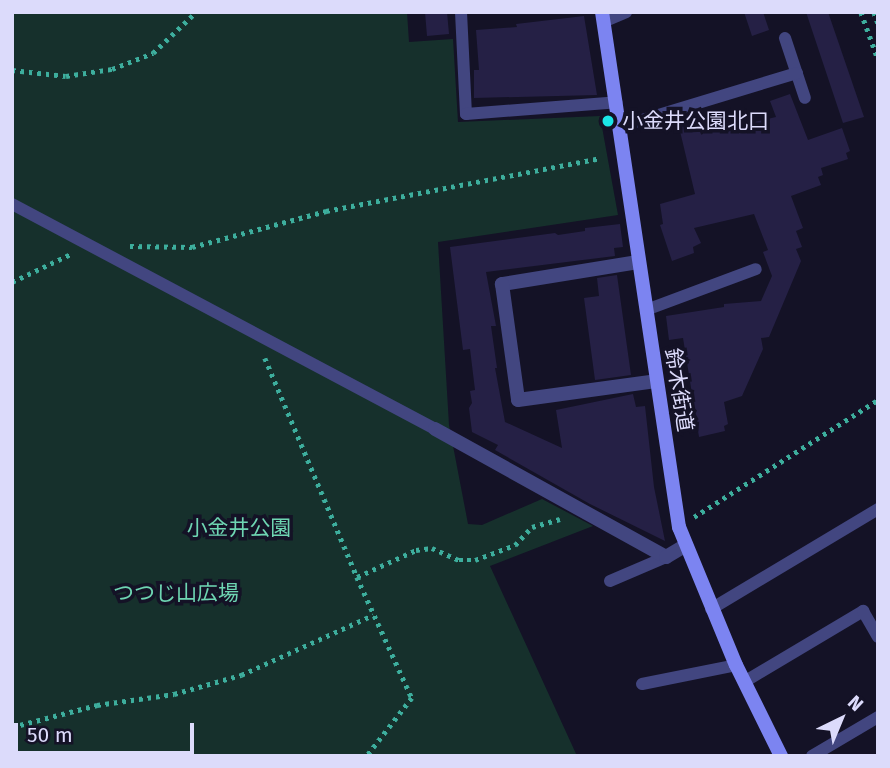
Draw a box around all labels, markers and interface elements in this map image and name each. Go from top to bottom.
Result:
place label: 小金井公園北口 [622,108,769,134]
marker: 小金井公園北口 [600,113,616,129]
street label: 鈴木街道 [660,347,698,433]
park label: 小金井公園 [187,515,291,541]
park label: つつじ山広場 [113,580,239,606]
north arrow [806,684,876,754]
text: N [843,691,868,716]
scale bar [18,708,198,752]
text: 50 m [27,722,73,748]

